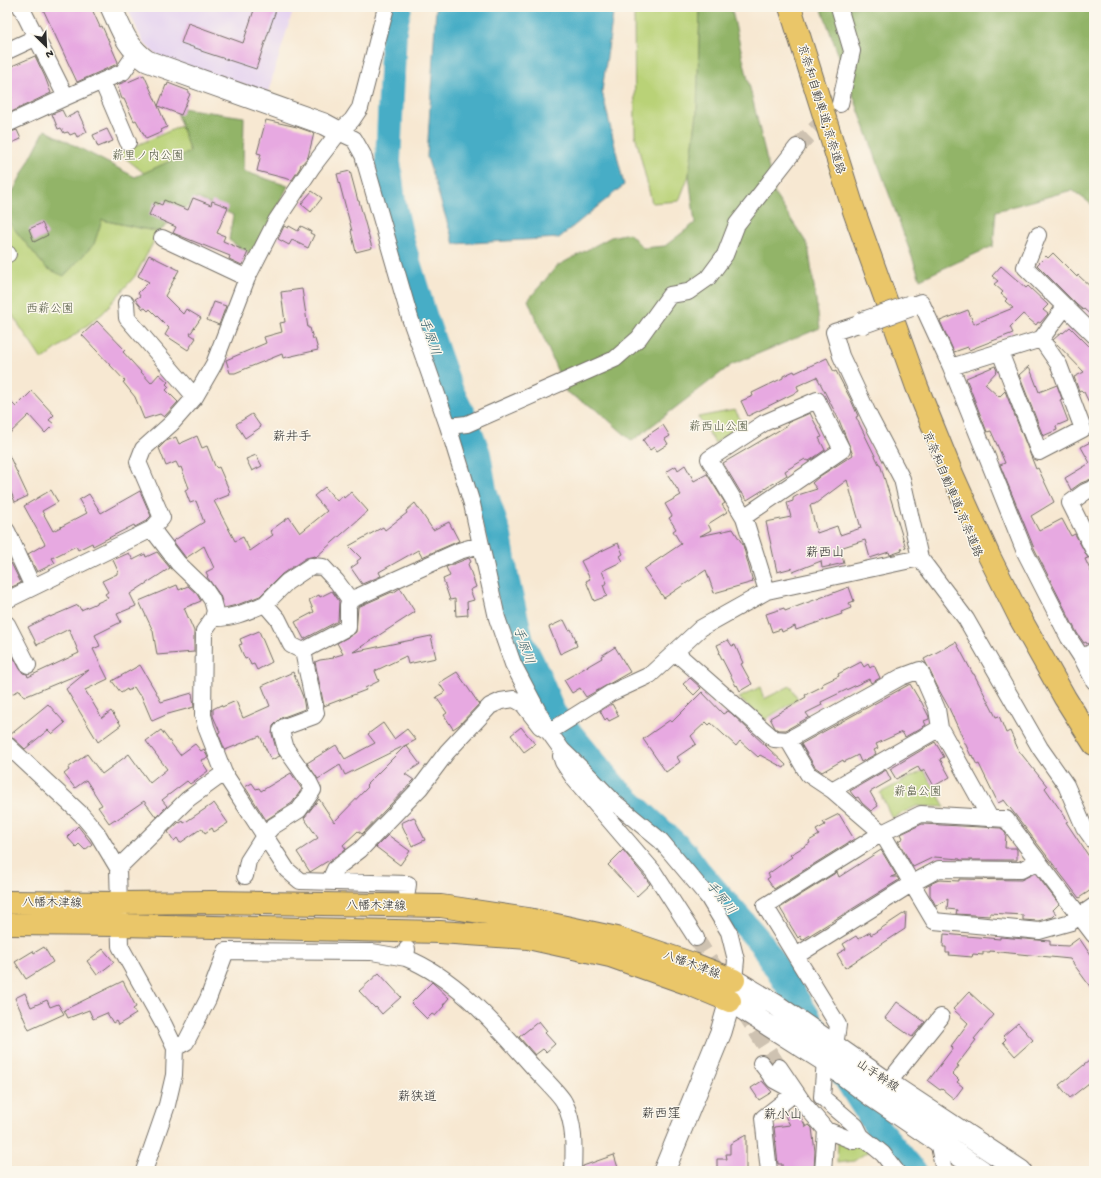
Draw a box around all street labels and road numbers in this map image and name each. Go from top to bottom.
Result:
street label: 京奈和自動車道;京奈道路 [794,42,848,177]
street label: 京奈和自動車道;京奈道路 [918,429,985,560]
street label: 八幡木津線 [22,895,82,912]
street label: 八幡木津線 [346,898,406,915]
street label: 八幡木津線 [661,948,722,983]
street label: 山手幹線 [853,1057,901,1096]

